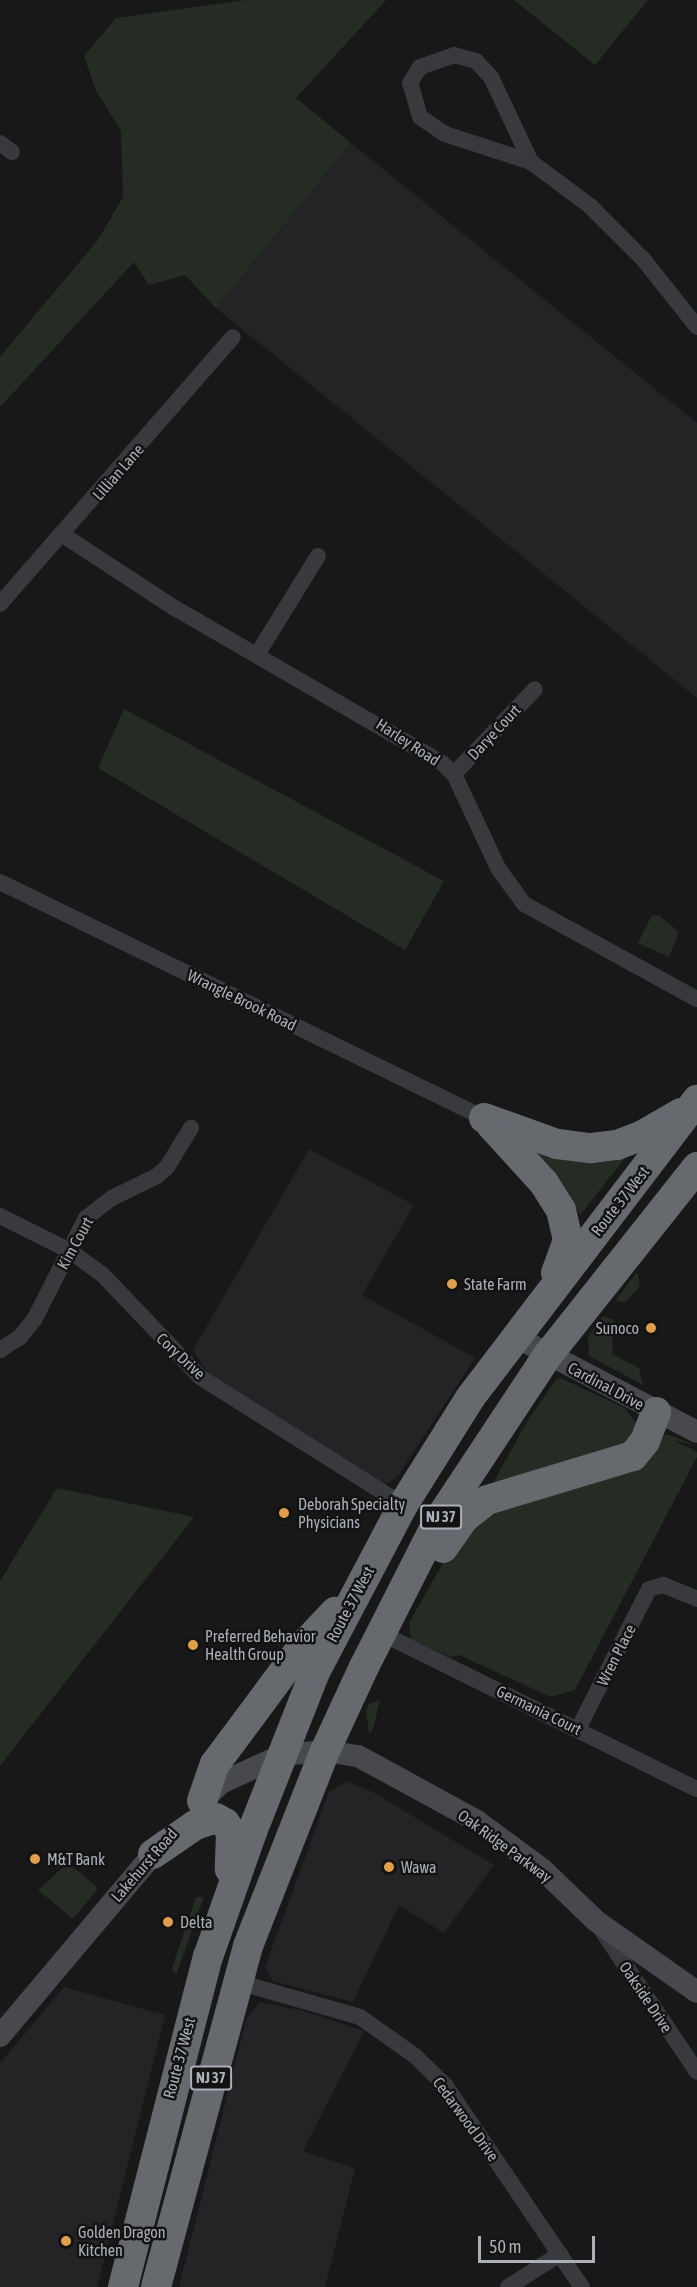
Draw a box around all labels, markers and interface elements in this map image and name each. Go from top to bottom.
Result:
street label: Lillian Lane [88,440,148,504]
street label: Darye Court [464,700,524,764]
street label: Harley Road [373,714,443,770]
street label: Wrangle Brook Road [184,965,300,1035]
street label: Route 37 West [587,1162,653,1240]
street label: Kim Court [53,1213,97,1273]
place label: State Farm [464,1274,526,1294]
marker: State Farm [445,1277,459,1291]
place label: Sunoco [596,1318,639,1338]
marker: Sunoco [644,1321,658,1335]
street label: Cory Drive [153,1329,209,1383]
street label: Cardinal Drive [565,1358,647,1414]
place label: Deborah Specialty Physicians [298,1494,405,1532]
marker: Deborah Specialty Physicians [275,1504,293,1522]
road number: NJ 37 [420,1505,462,1529]
street label: Route 37 West [322,1563,378,1645]
street label: Wren Place [592,1621,640,1689]
place label: Preferred Behavior Health Group [205,1626,315,1664]
marker: Preferred Behavior Health Group [186,1638,200,1652]
street label: Germania Court [493,1681,585,1739]
street label: Oak Ridge Parkway [454,1805,556,1887]
street label: Lakehurst Road [107,1824,181,1906]
place label: M&T Bank [47,1849,105,1869]
marker: M&T Bank [28,1852,42,1866]
place label: Wawa [401,1857,436,1877]
marker: Wawa [382,1860,396,1874]
place label: Delta [180,1912,213,1932]
marker: Delta [161,1915,175,1929]
street label: Oakside Drive [615,1958,677,2036]
street label: Route 37 West [159,2015,199,2101]
road number: NJ 37 [190,2066,232,2090]
street label: Cedarwood Drive [429,2073,503,2165]
place label: Golden Dragon Kitchen [78,2222,166,2260]
scale bar [481,2224,598,2262]
marker: Golden Dragon Kitchen [59,2234,73,2248]
text: 50 m [489,2236,521,2257]

